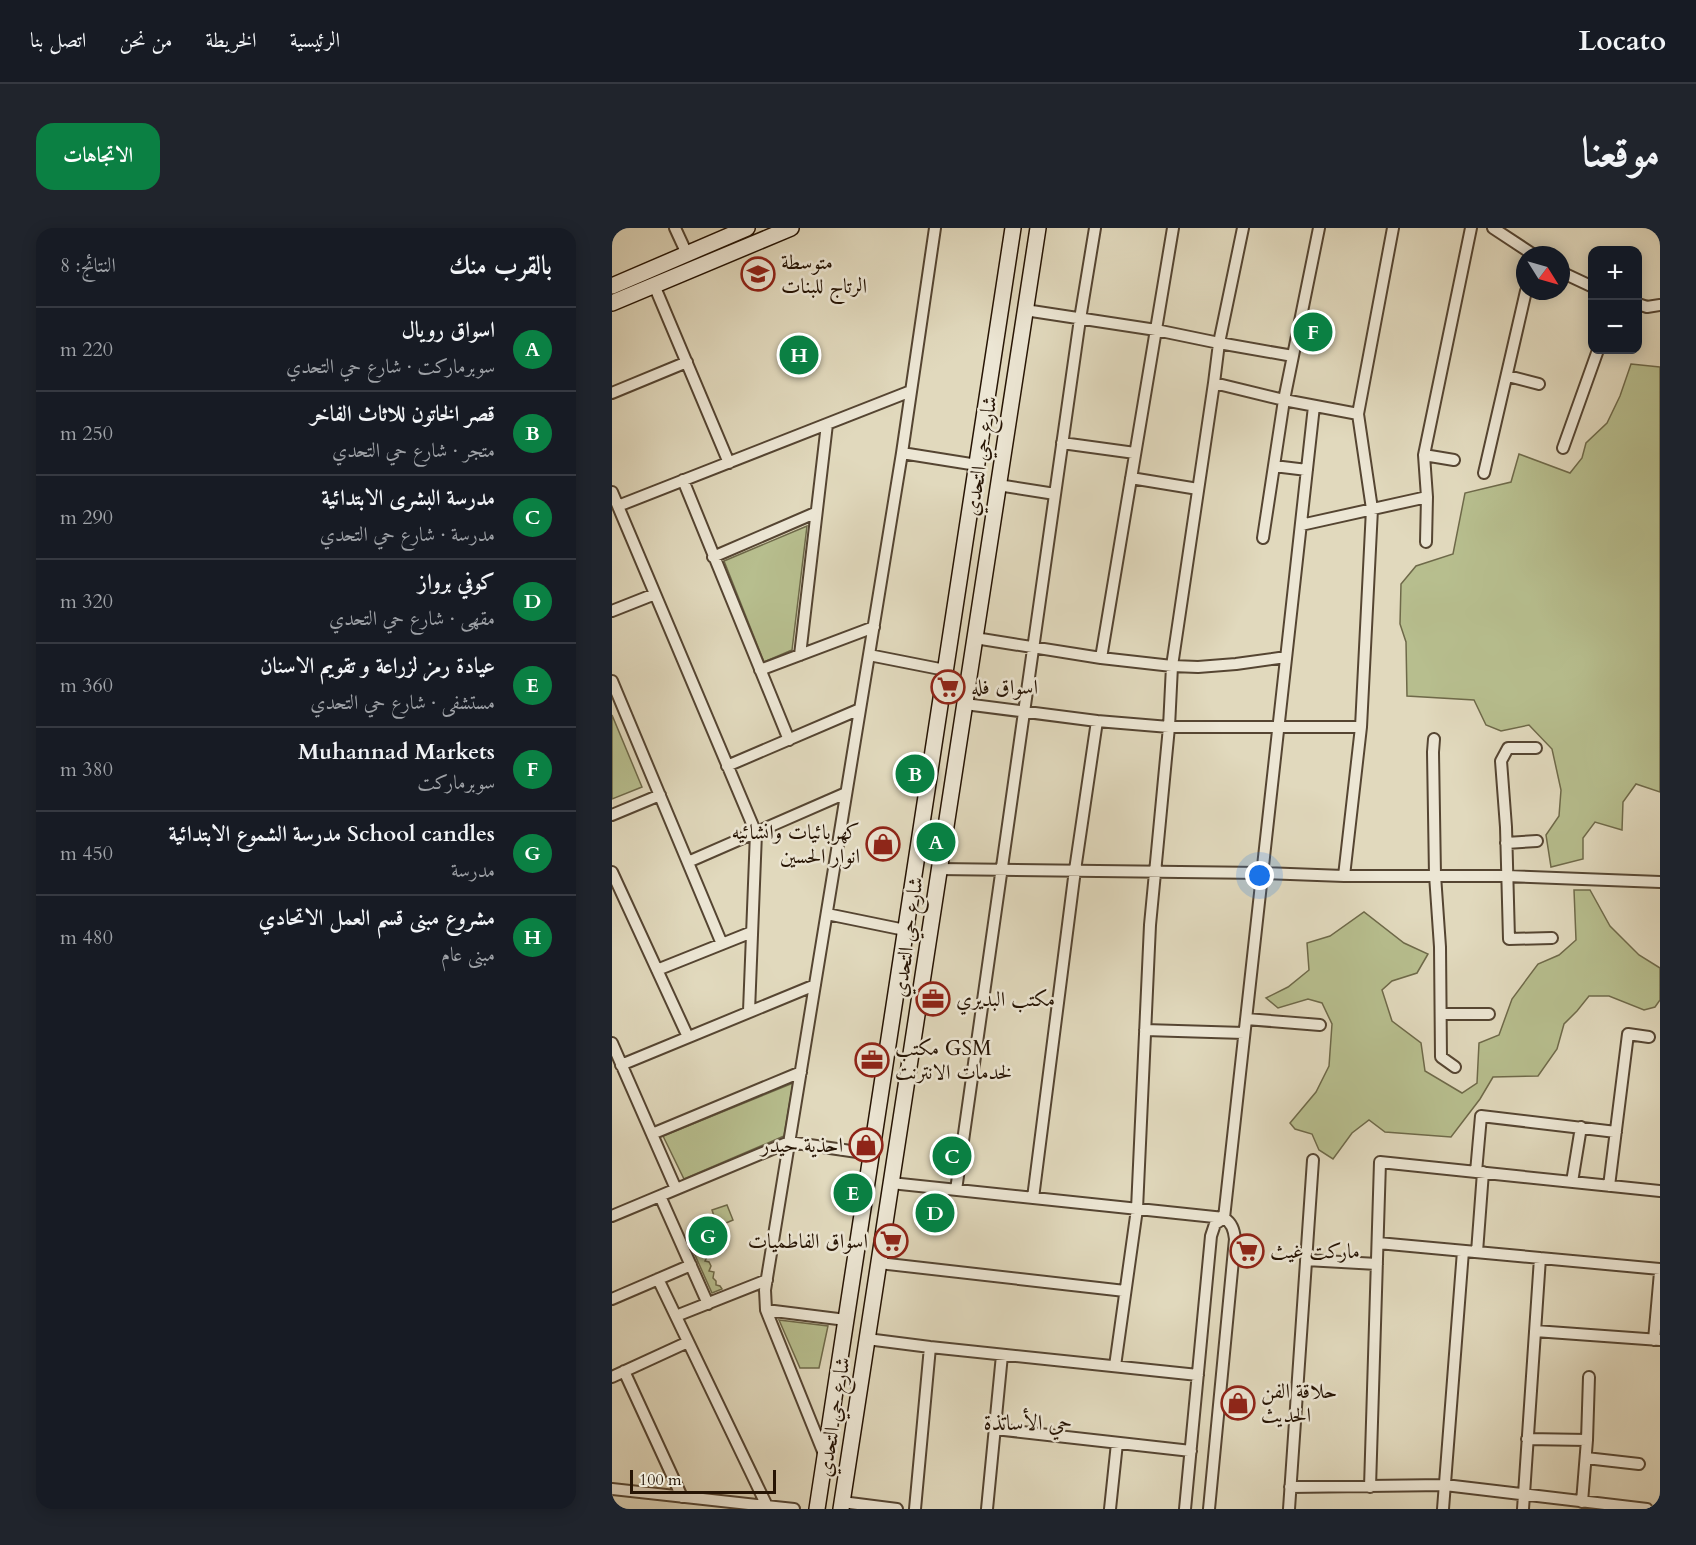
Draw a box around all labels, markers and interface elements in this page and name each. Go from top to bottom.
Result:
text: Locato [1578,22,1666,60]
text: اتصل بنا [30,26,86,55]
text: من نحن [119,26,173,55]
text: الخريطة [206,26,257,55]
text: الرئيسية [290,26,340,55]
button: الاتجاهات [36,123,160,190]
text: موقعنا [1582,124,1660,181]
north arrow [1516,246,1570,300]
map controls [1588,246,1642,354]
button: + [1588,246,1642,300]
text: بالقرب منك [449,248,552,283]
place label: متوسطة الرتاج للبنات [781,248,867,305]
text: النتائج: 8 [60,252,116,279]
school or university icon: متوسطة الرتاج للبنات [740,256,776,292]
button: − [1588,300,1642,354]
pin: F [1294,310,1332,354]
text: اسواق رويال [402,315,495,345]
pin: H [780,332,819,378]
text: 220 m [60,336,113,363]
text: A [525,336,540,363]
text: سوبرماركت · شارع حي التحدي [286,353,495,380]
street label: شارع حي التحدي [957,394,1008,519]
text: قصر الخاتون للاثاث الفاخر [310,399,495,429]
text: 250 m [60,420,113,447]
text: B [525,420,540,447]
text: متجر · شارع حي التحدي [332,437,495,464]
text: مدرسة البشرى الابتدائية [321,483,495,513]
text: 290 m [60,504,113,531]
text: C [525,504,540,531]
text: مدرسة · شارع حي التحدي [320,521,495,548]
text: كوفي برواز [418,567,495,597]
text: 320 m [60,588,113,615]
text: D [524,588,541,615]
text: مقهى · شارع حي التحدي [329,605,495,632]
text: عيادة رمز لزراعة و تقويم الاسنان [260,651,495,681]
supermarket icon: اسواق فله [930,669,966,705]
text: 360 m [60,672,113,699]
text: E [526,672,539,699]
place label: اسواق فله [971,673,1038,702]
text: مستشفى · شارع حي التحدي [310,689,495,716]
text: Muhannad Markets [298,737,495,767]
pin: B [896,752,934,796]
text: 380 m [60,756,113,783]
text: F [527,756,538,783]
text: سوبرماركت [417,769,495,796]
place label: كهربائيات وانشائيه انوار الحسين [732,818,860,871]
text: School candles مدرسة الشموع الابتدائية [168,819,495,849]
pin: A [916,820,956,864]
shop icon: كهربائيات وانشائيه انوار الحسين [865,826,901,862]
text: 450 m [60,840,113,867]
text: G [524,840,541,867]
text: مدرسة [451,857,495,884]
your location [1245,861,1274,890]
street label: شارع حي التحدي [885,875,934,999]
text: مشروع مبنى قسم العمل الاتحادي [259,903,495,933]
text: 480 m [60,924,113,951]
text: H [524,924,541,951]
text: مبنى عام [441,941,495,968]
office icon: مكتب البديري [915,981,951,1017]
place label: مكتب البديري [956,985,1055,1015]
place label: مكتب GSM لخدمات الانترنت [895,1034,1012,1087]
office icon: مكتب GSM لخدمات الانترنت [854,1042,890,1078]
shop icon: احذية حيدر [848,1127,884,1163]
place label: احذية حيدر [759,1131,843,1160]
pin: C [932,1134,972,1178]
pin: E [834,1170,872,1216]
pin: D [916,1190,954,1236]
pin: G [688,1214,728,1258]
supermarket icon: اسواق الفاطميات [873,1223,909,1259]
place label: اسواق الفاطميات [748,1227,868,1256]
supermarket icon: ماركت غيث [1229,1233,1265,1269]
place label: ماركت غيث [1270,1237,1360,1266]
street label: شارع حي التحدي [810,1355,861,1480]
place label: حلاقة الفن الحديث [1261,1377,1337,1430]
shop icon: حلاقة الفن الحديث [1220,1385,1256,1421]
district label: حي الأساتذة [984,1407,1072,1441]
scale bar [630,1467,776,1494]
text: 100 m [639,1469,681,1491]

